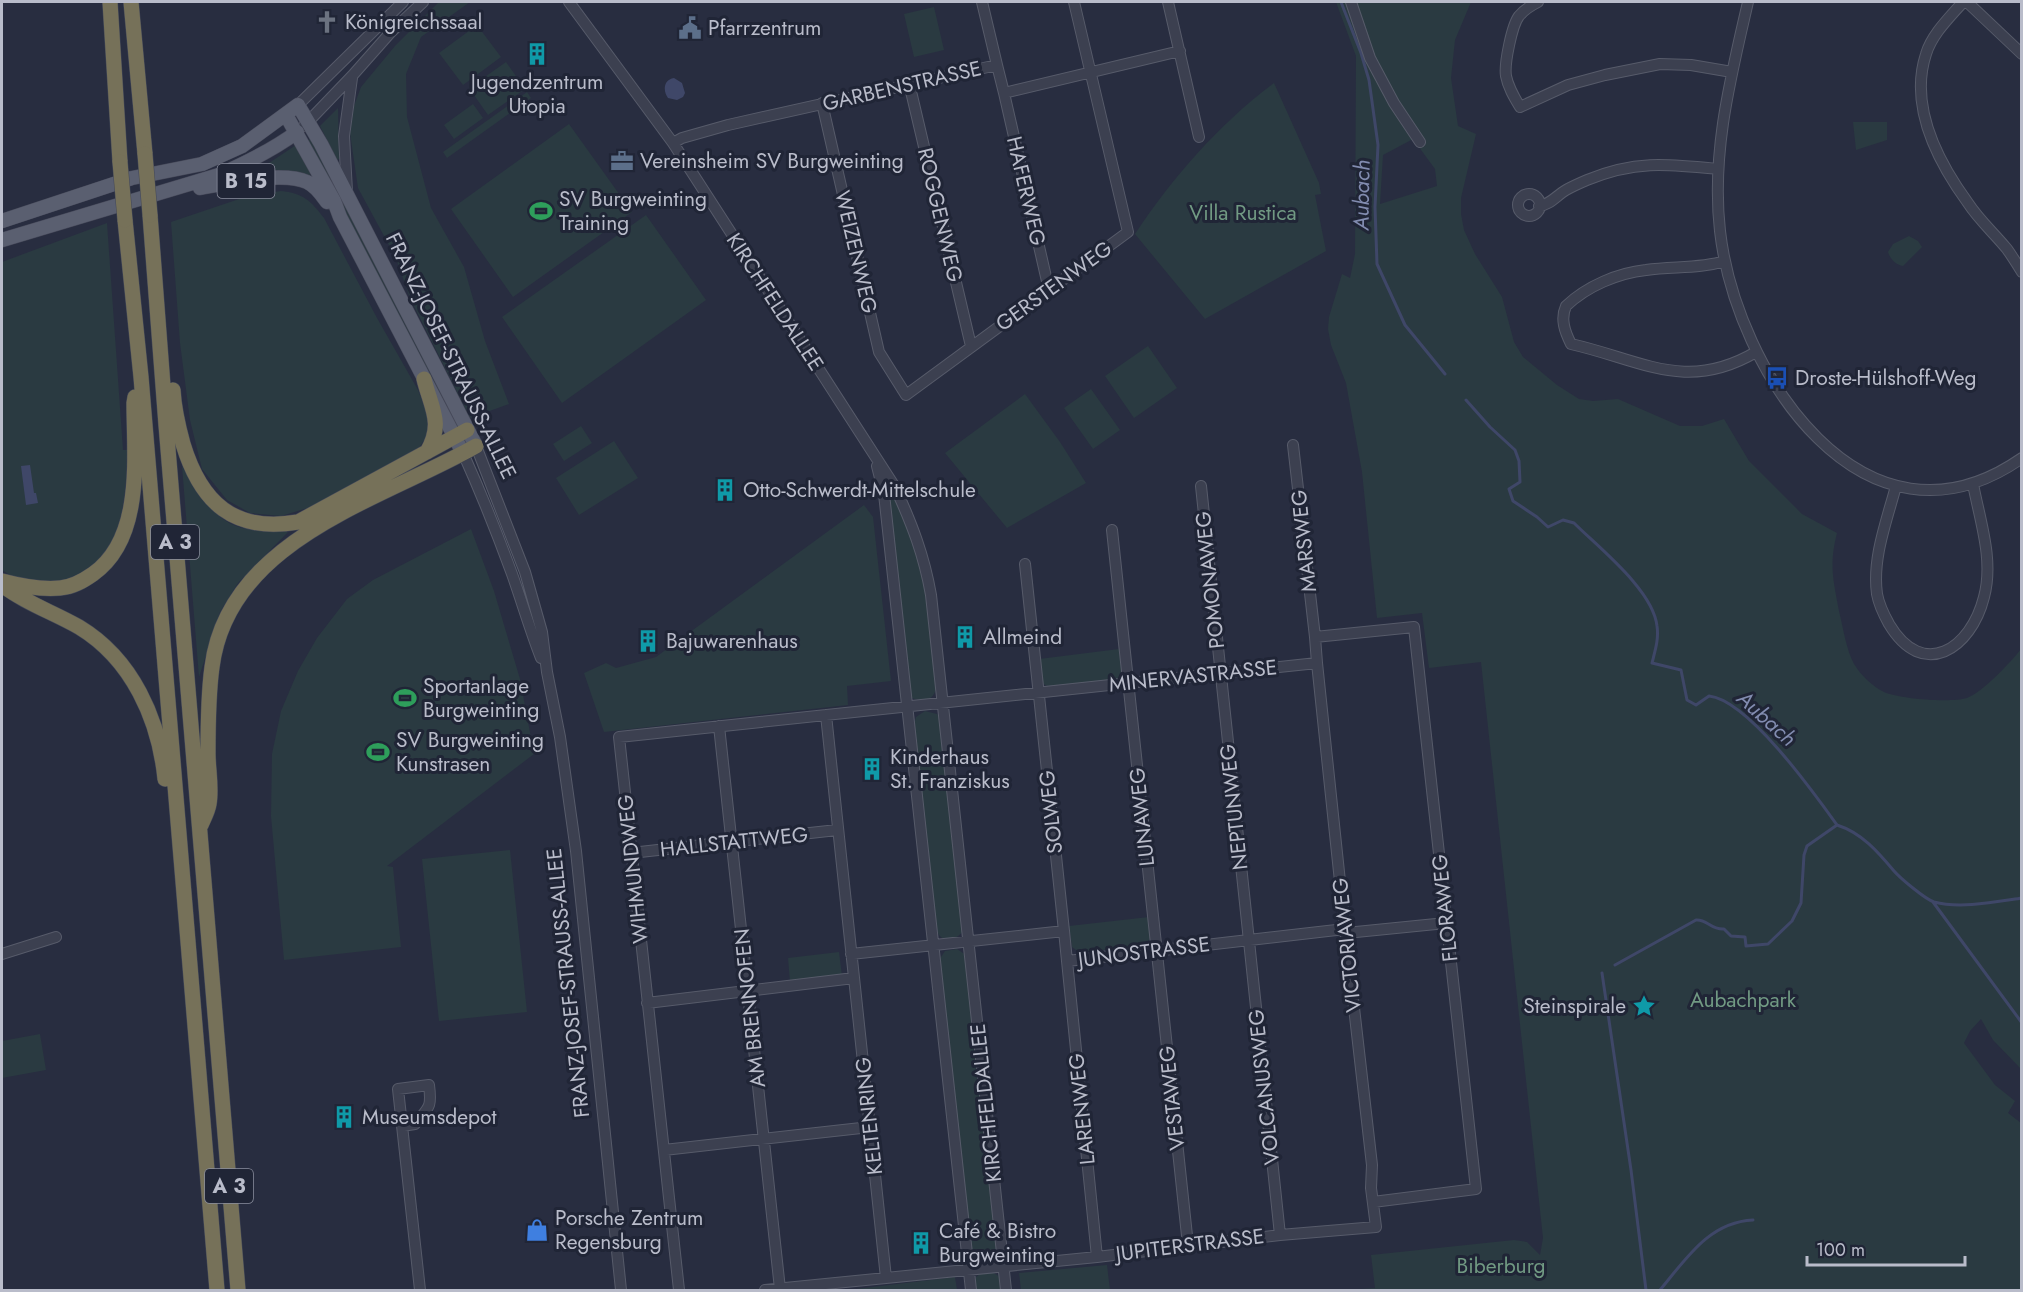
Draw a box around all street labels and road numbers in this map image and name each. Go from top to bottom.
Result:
street label: GARBENSTRASSE [820,53,984,119]
street label: HAFERWEG [999,133,1053,249]
street label: ROGGENWEG [910,145,970,285]
road number: B 15 [218,164,274,198]
street label: WEIZENWEG [827,188,885,316]
street label: KIRCHFELDALLEE [719,227,831,377]
street label: FRANZ-JOSEF-STRAUSS-ALLEE [378,228,524,484]
street label: GERSTENWEG [990,234,1118,338]
street label: MARSWEG [1284,488,1324,594]
street label: POMONAWEG [1188,510,1232,650]
road number: A 3 [151,525,199,559]
street label: MINERVASTRASSE [1107,652,1279,700]
street label: NEPTUNWEG [1212,743,1256,871]
street label: LUNAWEG [1122,766,1162,868]
street label: SOLWEG [1032,769,1070,855]
street label: WIHMUNDWEG [610,793,656,945]
street label: HALLSTATTWEG [658,819,810,865]
street label: FRANZ-JOSEF-STRAUSS-ALLEE [539,847,597,1119]
street label: FLORAWEG [1424,853,1466,963]
street label: VICTORIAWEG [1325,876,1369,1014]
street label: AM BRENNOFEN [727,927,773,1089]
street label: JUNOSTRASSE [1073,929,1212,975]
street label: VOLCANUSWEG [1241,1008,1287,1166]
street label: KIRCHFELDALLEE [963,1022,1009,1184]
street label: VESTAWEG [1152,1044,1192,1152]
street label: LARENWEG [1061,1052,1103,1166]
street label: KELTENRING [848,1056,890,1176]
road number: A 3 [205,1169,253,1203]
street label: JUPITERSTRASSE [1111,1221,1266,1269]

